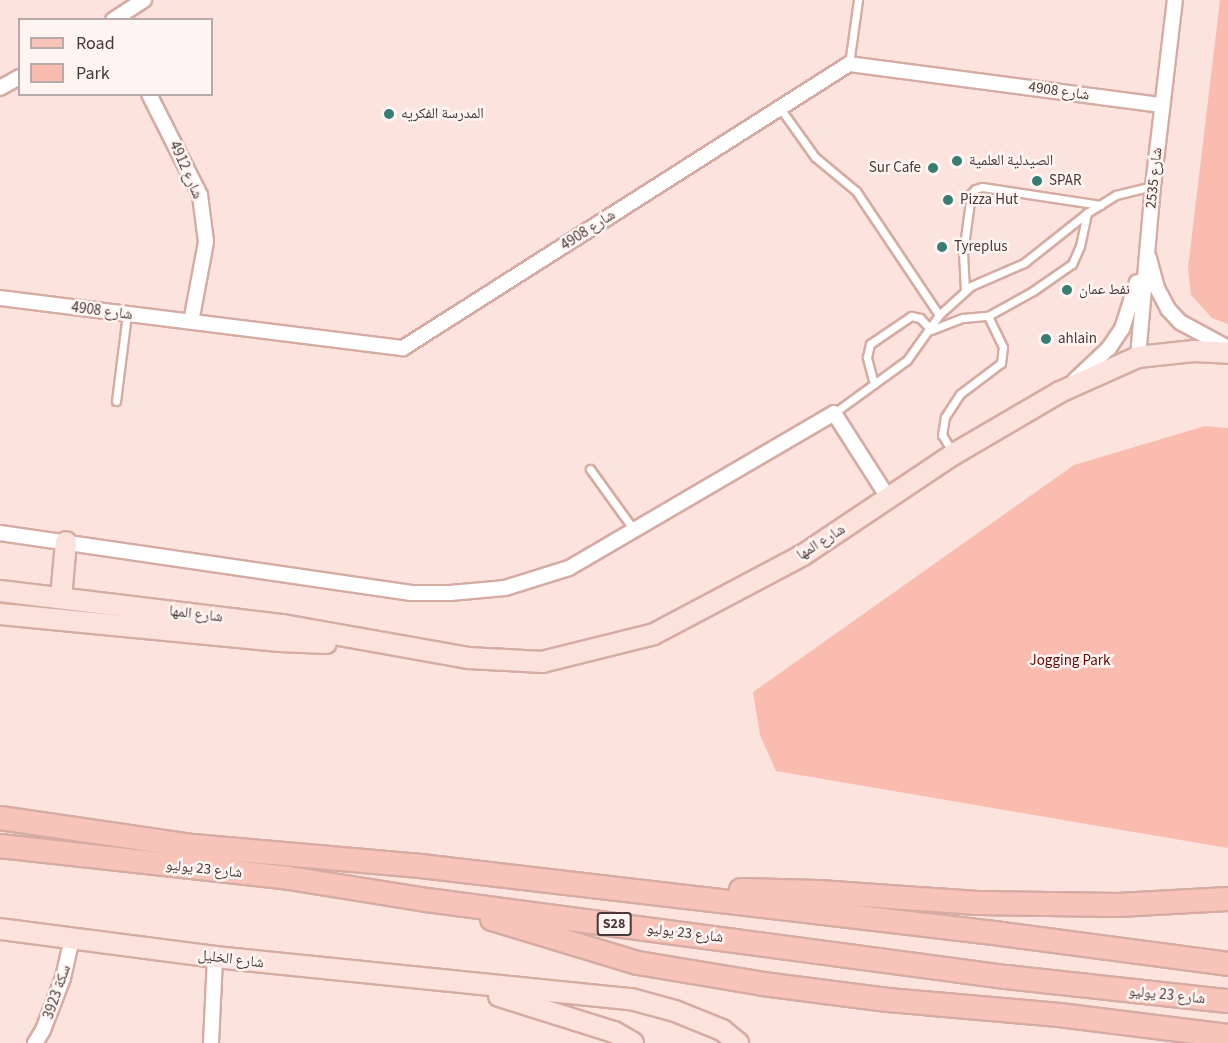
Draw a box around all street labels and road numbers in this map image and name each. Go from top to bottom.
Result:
street label: 4908 شارع [1027,78,1091,104]
street label: 4912 شارع [165,138,207,202]
street label: 2535 شارع [1142,147,1166,209]
street label: 4908 شارع [557,206,619,254]
street label: 4908 شارع [70,298,134,324]
street label: شارع المها [793,520,849,564]
street label: شارع المها [168,602,224,626]
street label: شارع 23 يوليو [165,856,243,882]
road number: S28 [596,913,632,935]
street label: شارع 23 يوليو [646,919,724,947]
street label: شارع الخليل [197,946,265,972]
street label: سكة 3923 [39,962,75,1022]
street label: شارع 23 يوليو [1128,982,1206,1008]

